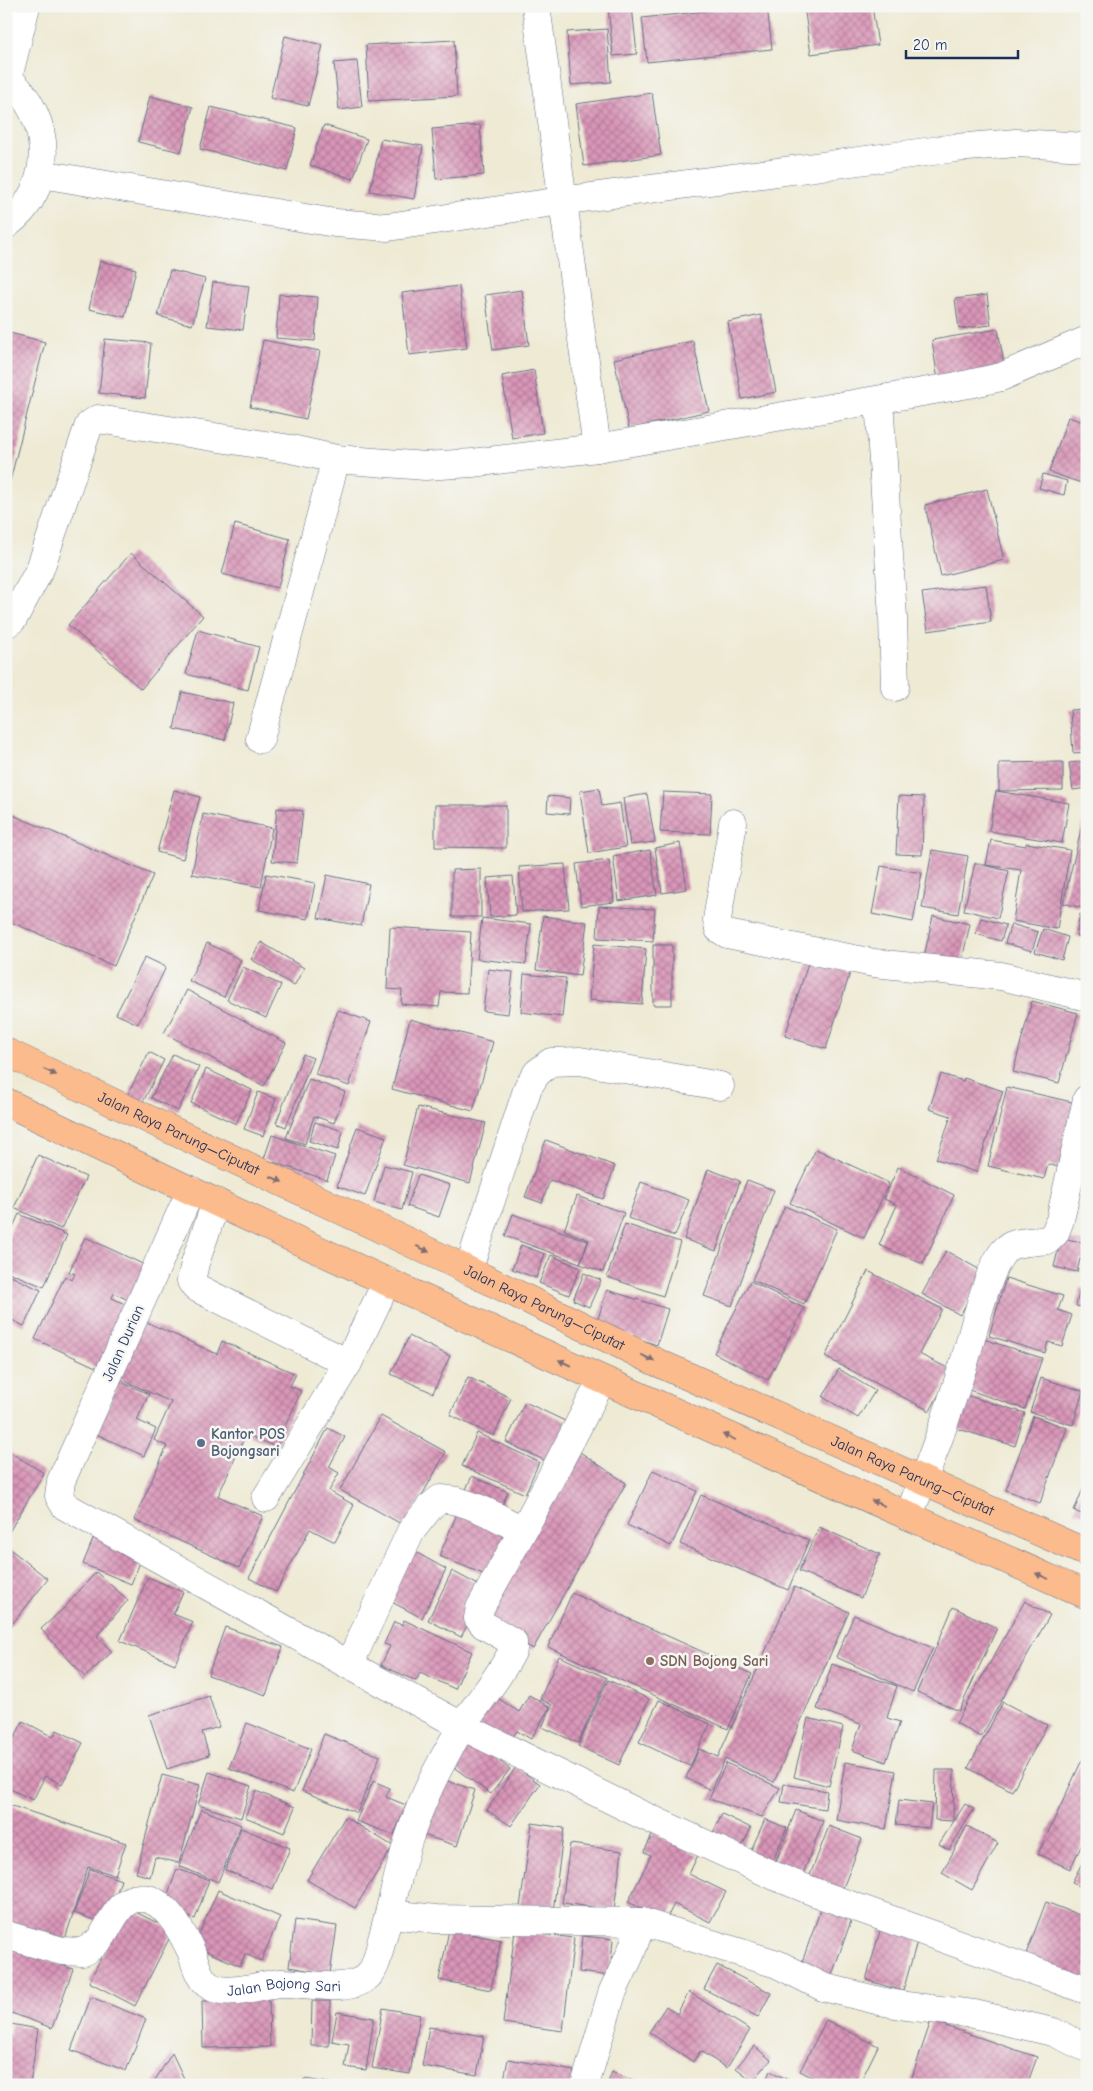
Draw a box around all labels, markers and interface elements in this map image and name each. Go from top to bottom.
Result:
scale bar [906,28,1018,60]
text: 20 m [913,36,947,54]
one-way arrow [43,1069,57,1077]
street label: Jalan Raya Parung—Ciputat [95,1088,263,1180]
one-way arrow [269,1176,283,1184]
one-way arrow [416,1245,430,1253]
street label: Jalan Raya Parung—Ciputat [461,1261,628,1355]
street label: Jalan Durian [98,1302,148,1384]
one-way arrow [641,1354,655,1362]
one-way arrow [558,1359,572,1367]
place label: Kantor POS Bojongsari [211,1425,285,1460]
street label: Jalan Raya Parung—Ciputat [828,1432,998,1520]
one-way arrow [722,1433,736,1441]
marker: Kantor POS Bojongsari [195,1437,207,1449]
one-way arrow [871,1498,885,1506]
one-way arrow [1035,1571,1049,1579]
place label: SDN Bojong Sari [660,1652,768,1670]
marker: SDN Bojong Sari [644,1655,656,1667]
street label: Jalan Bojong Sari [227,1974,341,2000]

